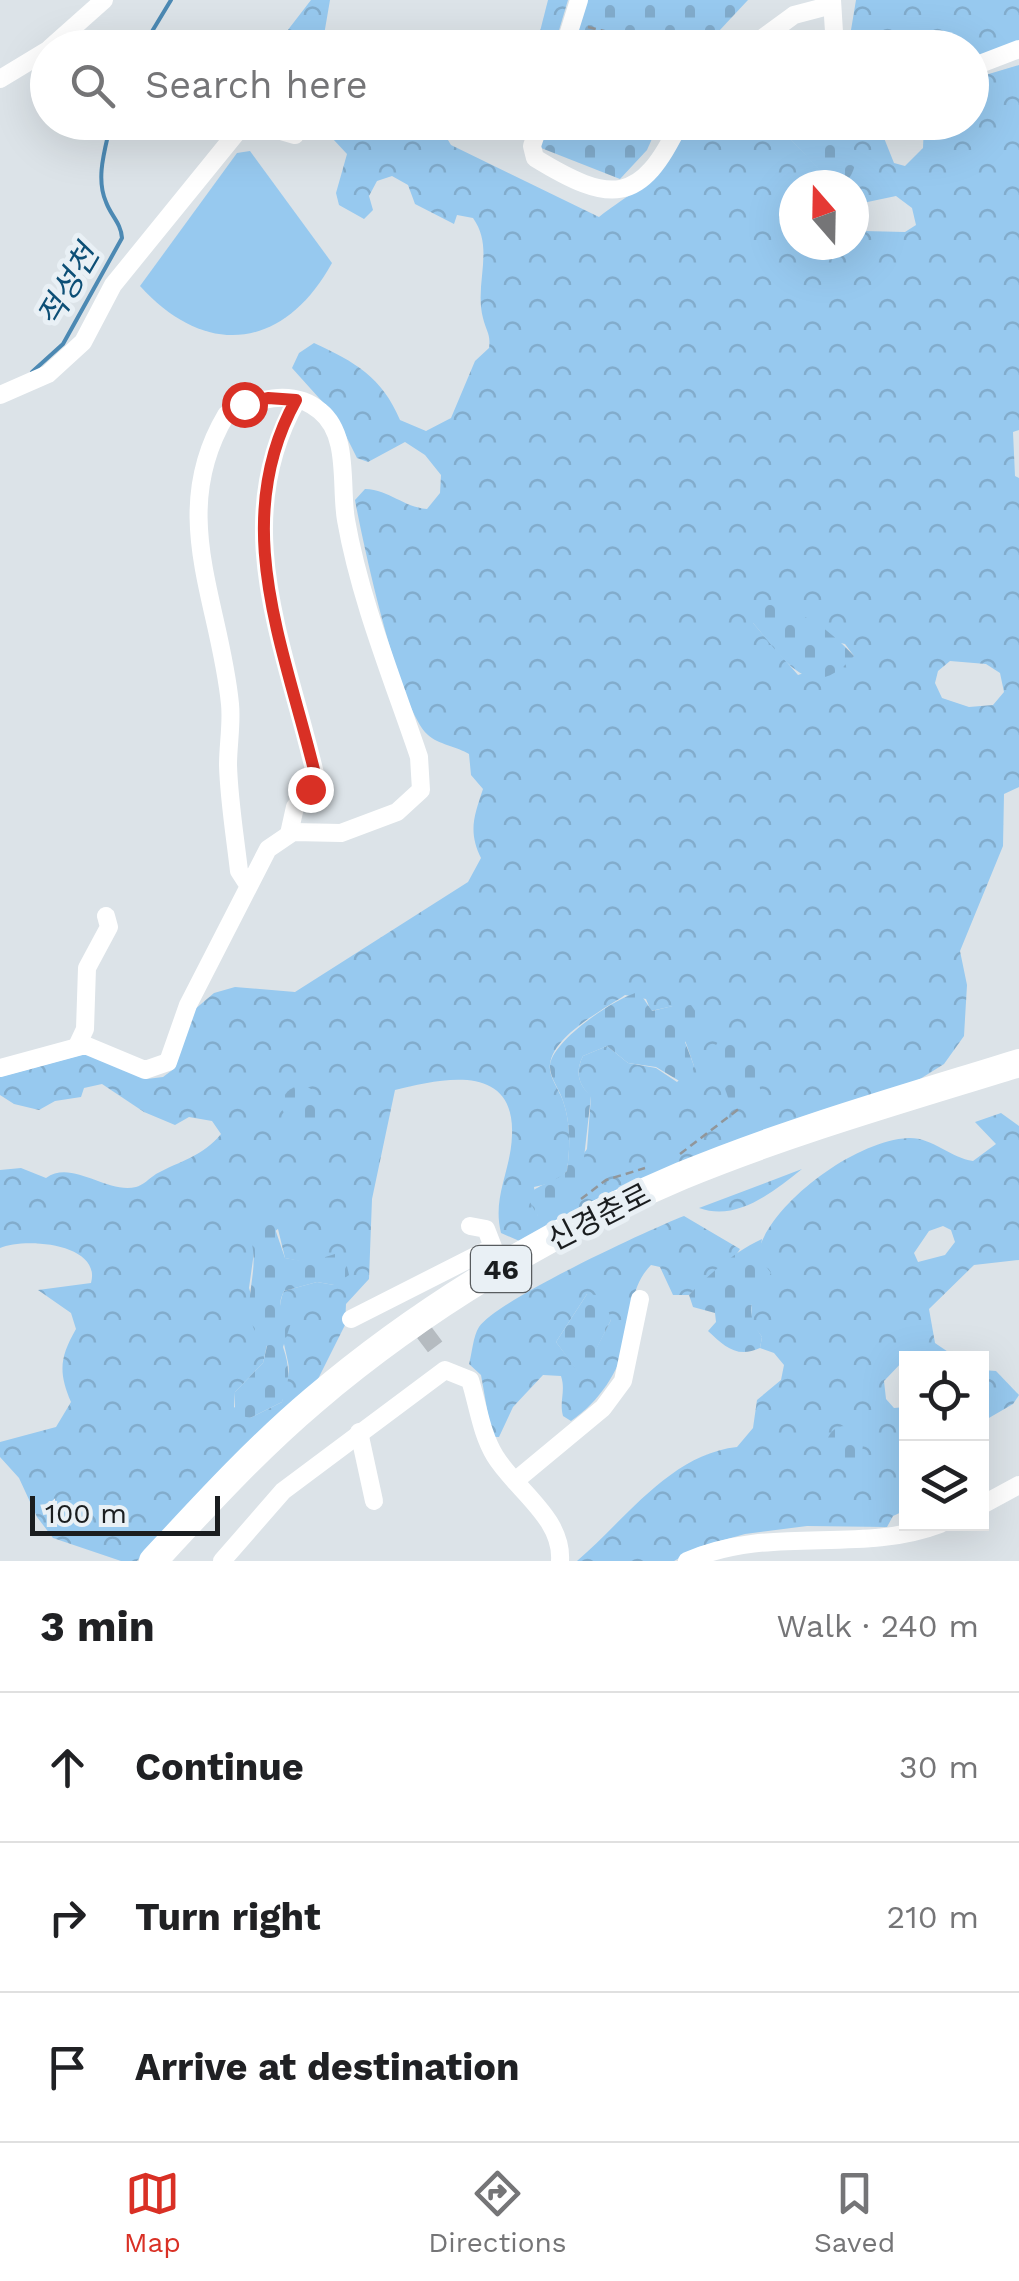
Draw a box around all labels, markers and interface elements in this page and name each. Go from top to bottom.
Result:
search box [30,30,989,140]
icon: search [65,58,120,113]
text: Search here [145,63,368,107]
north arrow [779,170,869,260]
water label: 적성천 [29,235,108,334]
route start [222,382,268,428]
route end [288,767,334,813]
street label: 신경춘로 [542,1176,656,1257]
road number: 46 [471,1246,531,1292]
map controls [899,1351,989,1531]
button: locate [899,1351,989,1441]
button: layers [899,1441,989,1531]
scale bar [30,1491,220,1536]
text: 100 m [45,1497,127,1530]
text: 3 min [40,1602,155,1651]
text: Walk · 240 m [777,1607,979,1645]
icon: ahead [40,1740,95,1795]
text: Continue [135,1745,304,1789]
text: 30 m [899,1748,979,1786]
icon: right [40,1890,95,1945]
text: Turn right [135,1895,321,1939]
text: 210 m [887,1898,979,1936]
icon: arrive [40,2040,95,2095]
text: Arrive at destination [135,2045,520,2089]
tab: Map [124,2166,181,2259]
tab: Directions [428,2166,567,2259]
tab: Saved [814,2166,895,2259]

